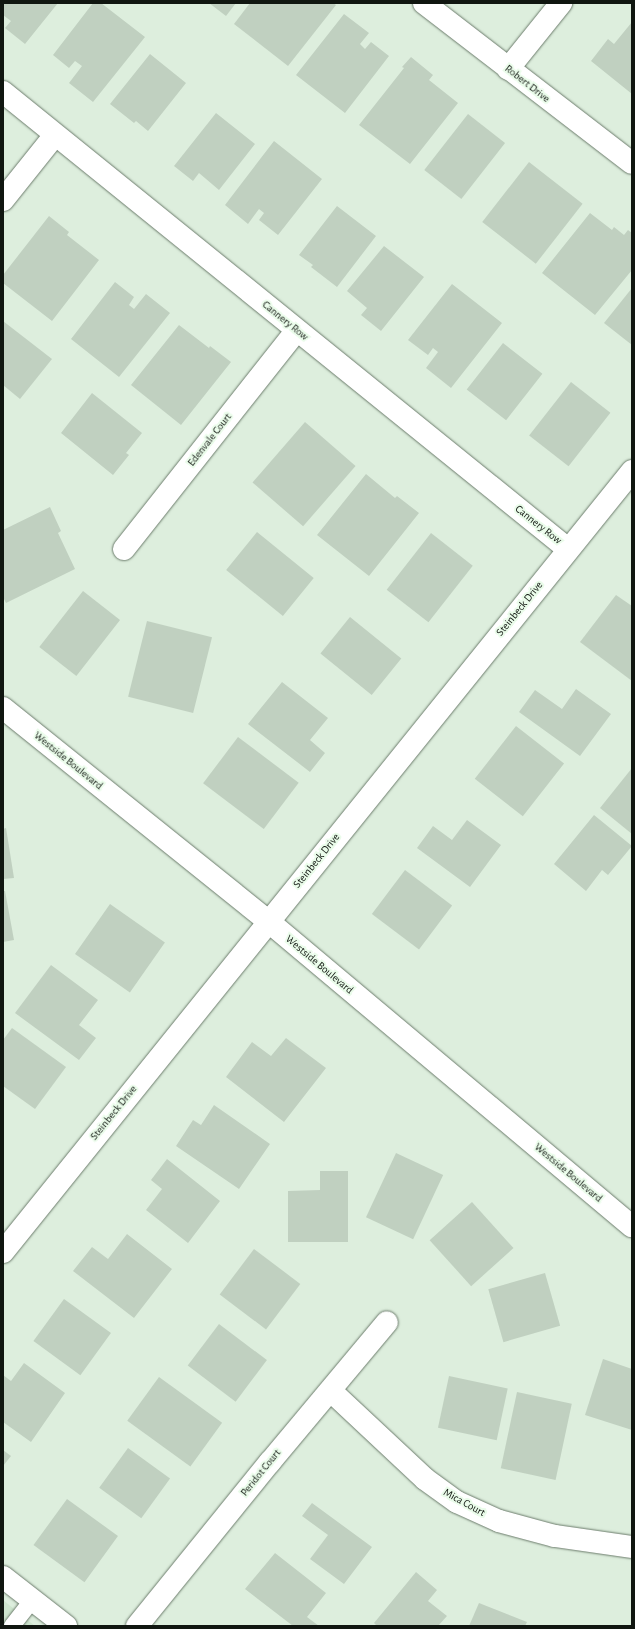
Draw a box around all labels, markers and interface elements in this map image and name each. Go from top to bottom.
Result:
street label: Robert Drive [502,62,552,106]
street label: Cannery Row [259,298,311,344]
street label: Edenvale Court [185,411,235,469]
street label: Cannery Row [512,503,564,547]
street label: Steinbeck Drive [494,579,546,639]
street label: Westside Boulevard [31,729,105,793]
street label: Steinbeck Drive [291,831,343,891]
street label: Westside Boulevard [282,933,356,997]
street label: Steinbeck Drive [88,1083,140,1143]
street label: Westside Boulevard [531,1141,605,1205]
street label: Peridot Court [238,1447,284,1499]
street label: Mica Court [441,1486,487,1520]

